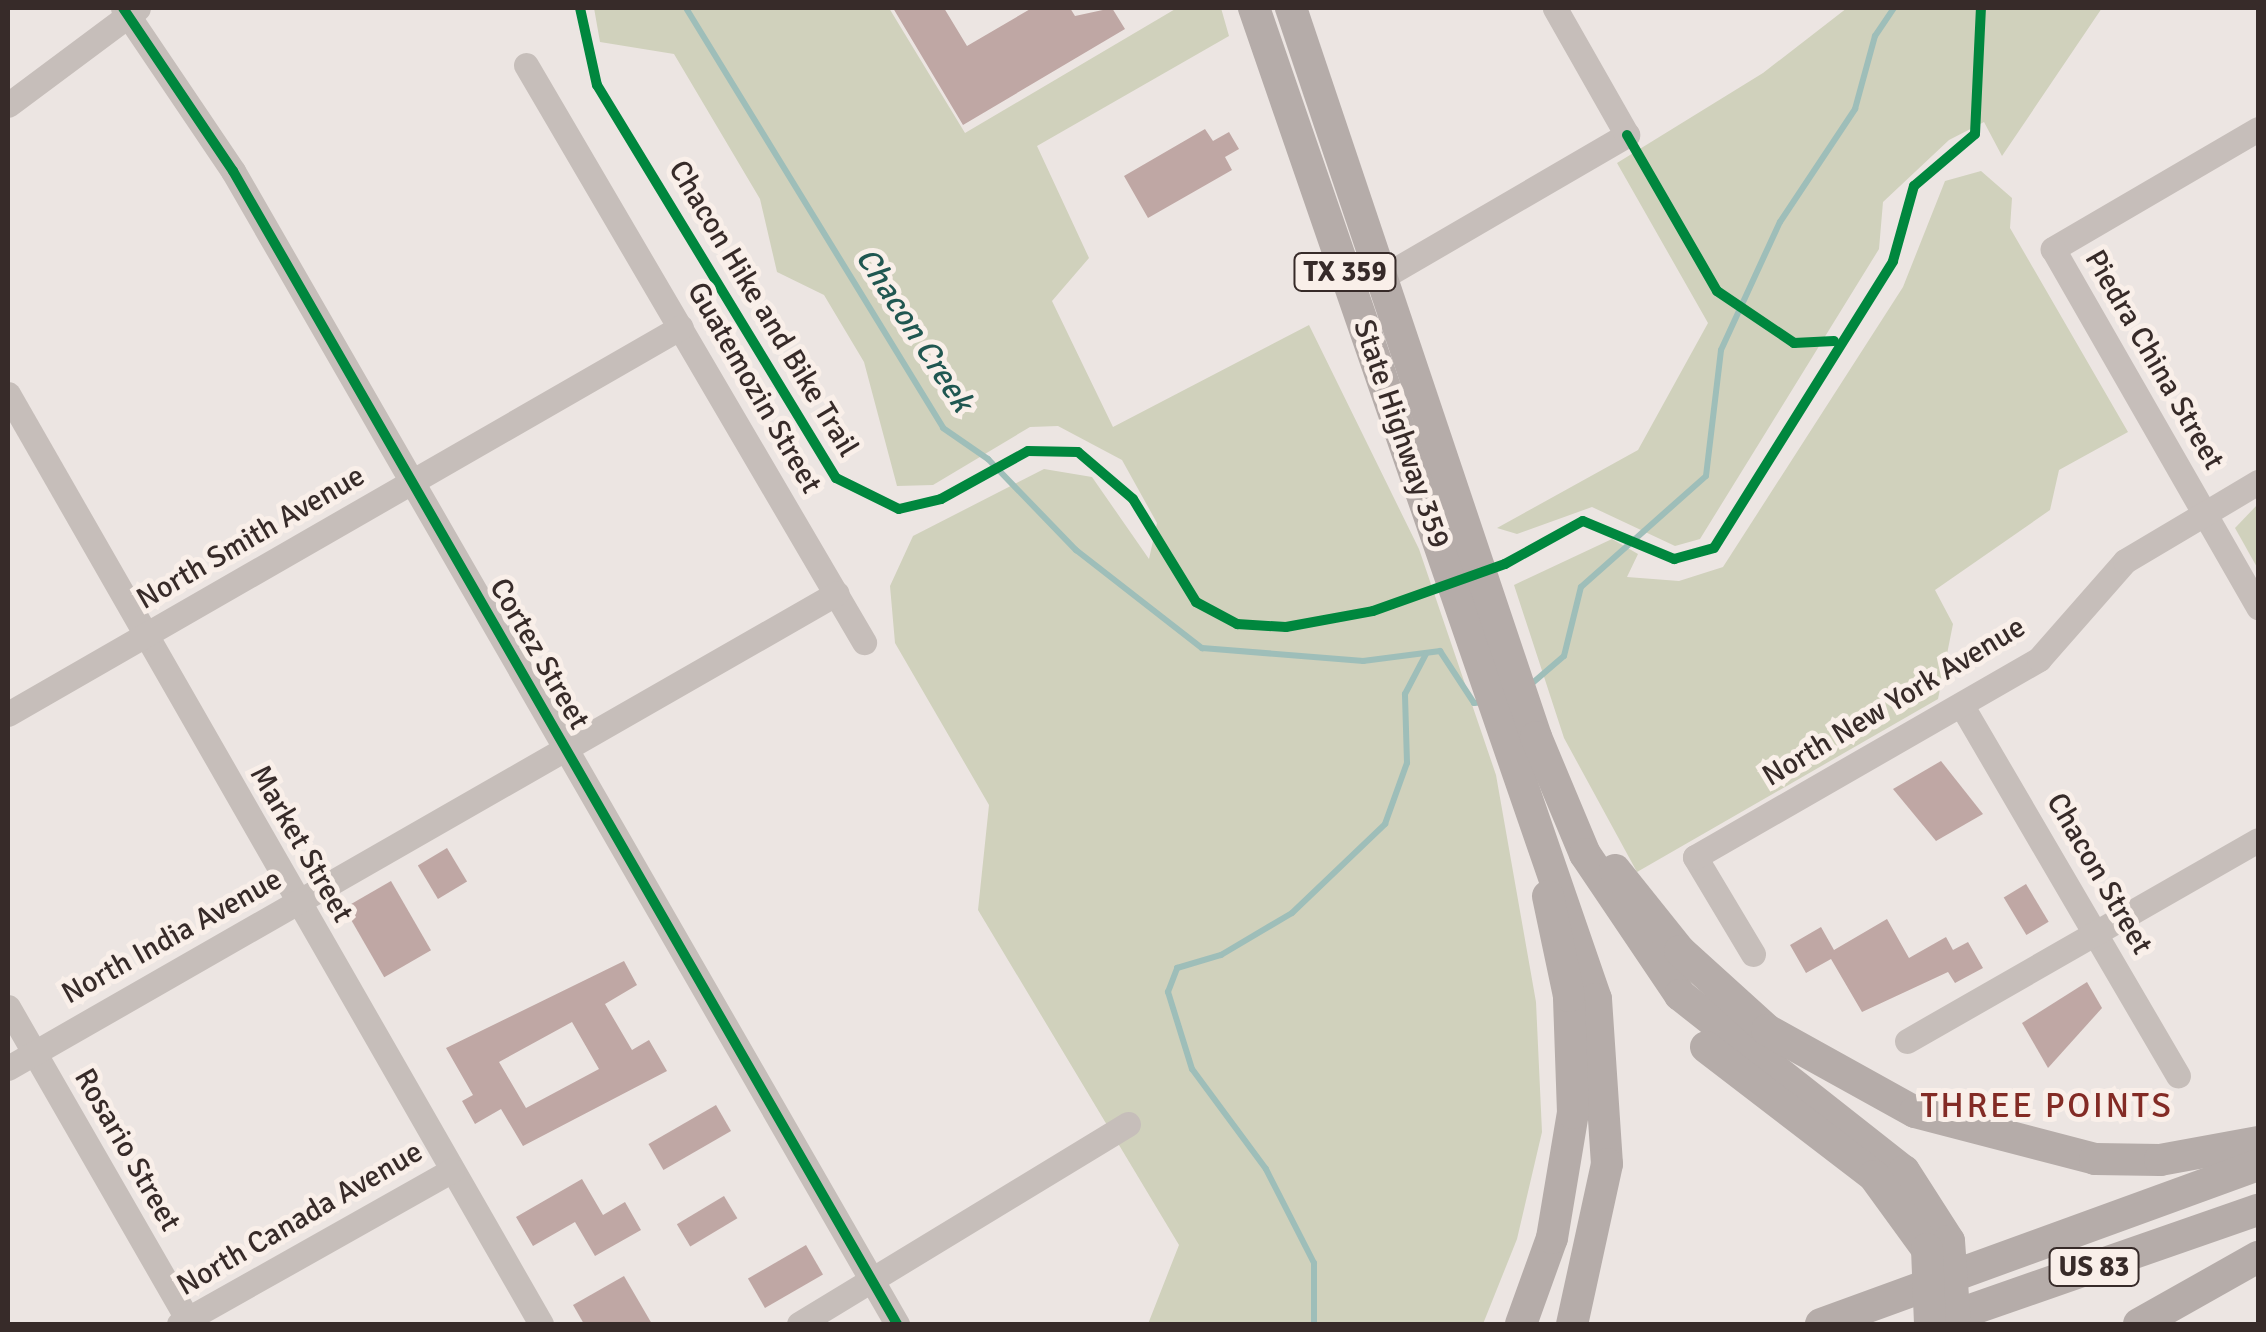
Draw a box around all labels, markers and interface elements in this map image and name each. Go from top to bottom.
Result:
street label: Chacon Hike and Bike Trail [660,154,866,464]
water label: Chacon Creek [847,241,981,419]
street label: Piedra China Street [2077,244,2231,476]
road number: TX 359 [1292,249,1398,295]
street label: Guatemozin Street [679,276,829,500]
street label: State Highway 359 [1345,315,1457,553]
street label: North Smith Avenue [131,458,371,618]
street label: Cortez Street [481,572,597,736]
street label: North New York Avenue [1756,609,2032,795]
street label: Market Street [242,759,360,929]
street label: Chacon Street [2038,787,2160,961]
street label: North India Avenue [56,862,288,1012]
street label: Rosario Street [66,1062,188,1238]
district label: THREE POINTS [1921,1085,2173,1127]
street label: North Canada Avenue [171,1134,429,1304]
road number: US 83 [2046,1244,2142,1290]

